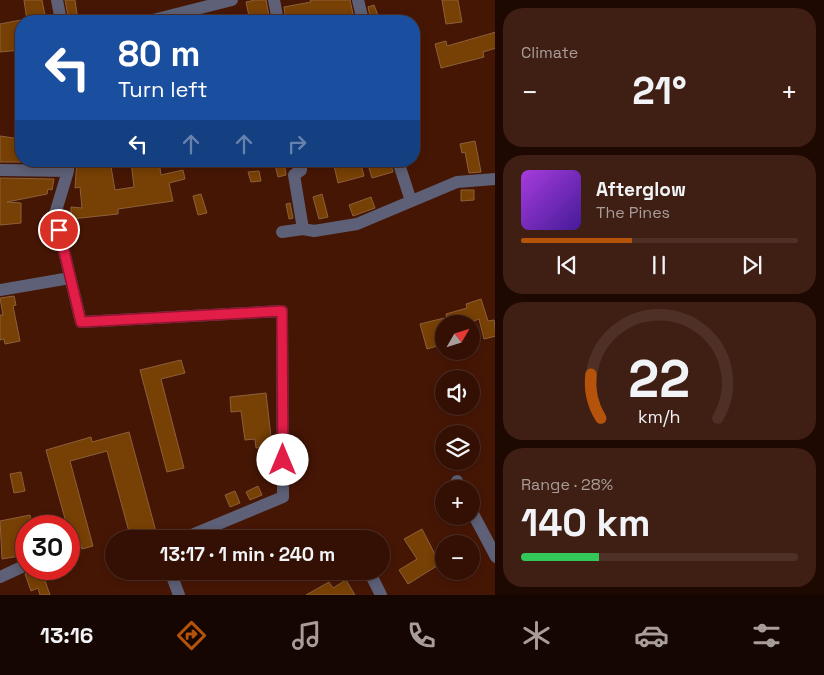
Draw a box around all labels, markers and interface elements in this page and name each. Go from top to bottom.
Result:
text: 80 m [118,32,200,76]
icon: left [35,35,100,100]
text: Climate [521,42,578,63]
text: 21° [632,67,687,115]
text: − [521,74,538,110]
text: + [781,74,798,110]
text: Turn left [118,75,208,103]
icon: left [124,130,152,158]
icon: ahead [177,130,205,158]
icon: ahead [230,130,258,158]
icon: right [283,130,311,158]
text: Afterglow [596,177,686,202]
text: The Pines [596,202,670,223]
pin [38,209,80,251]
icon: arrive [45,216,73,244]
icon: previous [553,251,581,279]
icon: pause [645,251,673,279]
icon: next [738,251,766,279]
north arrow [435,315,480,360]
map controls [435,315,480,580]
text: 22 [629,346,690,412]
button: sound [435,370,480,415]
text: km/h [638,405,681,428]
button: layers [435,425,480,470]
position arrow [256,433,308,485]
text: Range · 28% [521,474,613,495]
button: + [435,480,480,525]
text: 140 km [521,499,651,547]
speed limit sign: 30 [15,515,80,580]
button: − [435,535,480,580]
text: 13:17 · 1 min · 240 m [160,542,335,567]
icon: directions [174,618,209,653]
icon: music [289,618,324,653]
icon: phone [404,618,439,653]
icon: climate [519,618,554,653]
icon: car [634,618,669,653]
icon: filters [749,618,784,653]
text: 13:16 [40,621,93,649]

